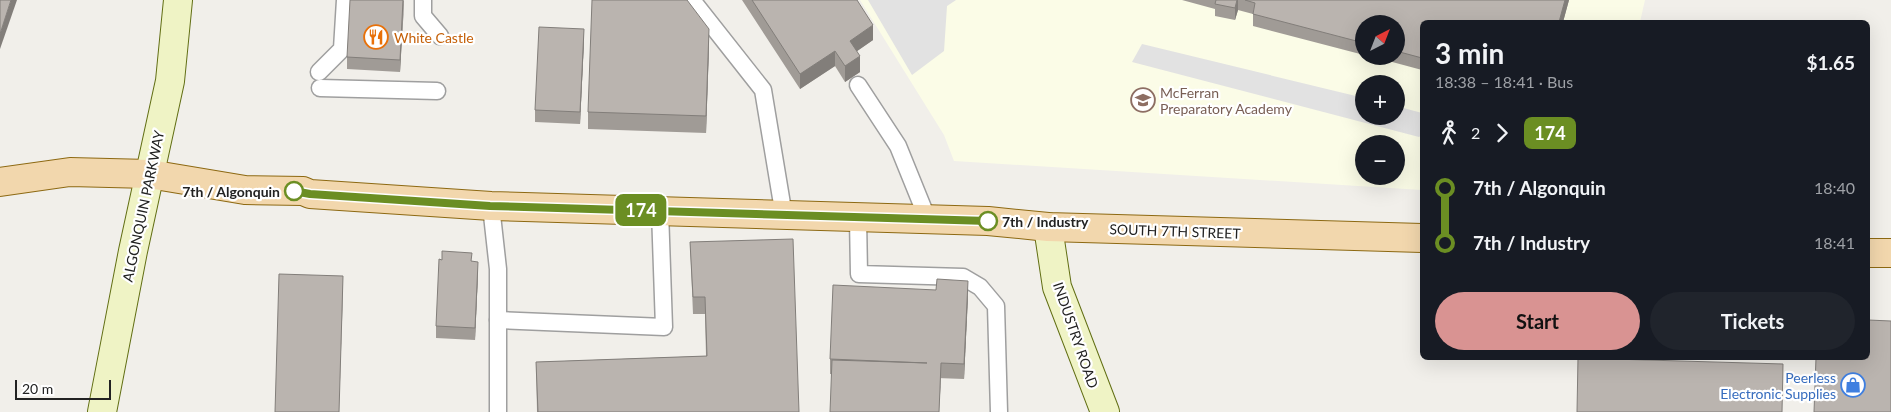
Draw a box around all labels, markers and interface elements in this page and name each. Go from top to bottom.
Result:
north arrow [1355,15,1405,65]
map controls [1355,15,1405,185]
restaurant icon: White Castle [363,24,389,50]
place label: White Castle [394,29,474,46]
text: 3 min [1435,36,1504,70]
text: $1.65 [1806,51,1855,74]
text: 18:38 – 18:41 · Bus [1435,72,1573,91]
button: + [1355,75,1405,125]
place label: McFerran Preparatory Academy [1160,84,1293,117]
school or university icon: McFerran Preparatory Academy [1130,87,1156,113]
icon: walk [1435,119,1463,147]
icon: forward [1488,119,1516,147]
text: 174 [1534,122,1566,144]
text: 2 [1471,123,1480,142]
street label: ALGONQUIN PARKWAY [119,128,167,283]
button: − [1355,135,1405,185]
text: 7th / Algonquin [1473,176,1606,199]
text: 18:40 [1814,178,1855,197]
marker: 7th / Algonquin [284,181,304,201]
place label: 7th / Algonquin [182,183,280,200]
line badge: 174 [612,194,670,226]
text: 174 [625,199,657,221]
marker: 7th / Industry [978,211,998,231]
place label: 7th / Industry [1002,213,1089,230]
street label: SOUTH 7TH STREET [1109,220,1242,242]
text: 7th / Industry [1473,231,1590,254]
text: 18:41 [1814,233,1855,252]
street label: INDUSTRY ROAD [1050,280,1102,390]
button: Start [1435,292,1640,350]
button: Tickets [1650,292,1855,350]
place label: Peerless Electronic Supplies [1720,369,1836,402]
shop icon: Peerless Electronic Supplies [1840,372,1866,398]
scale bar [15,377,111,400]
text: 20 m [22,380,53,397]

